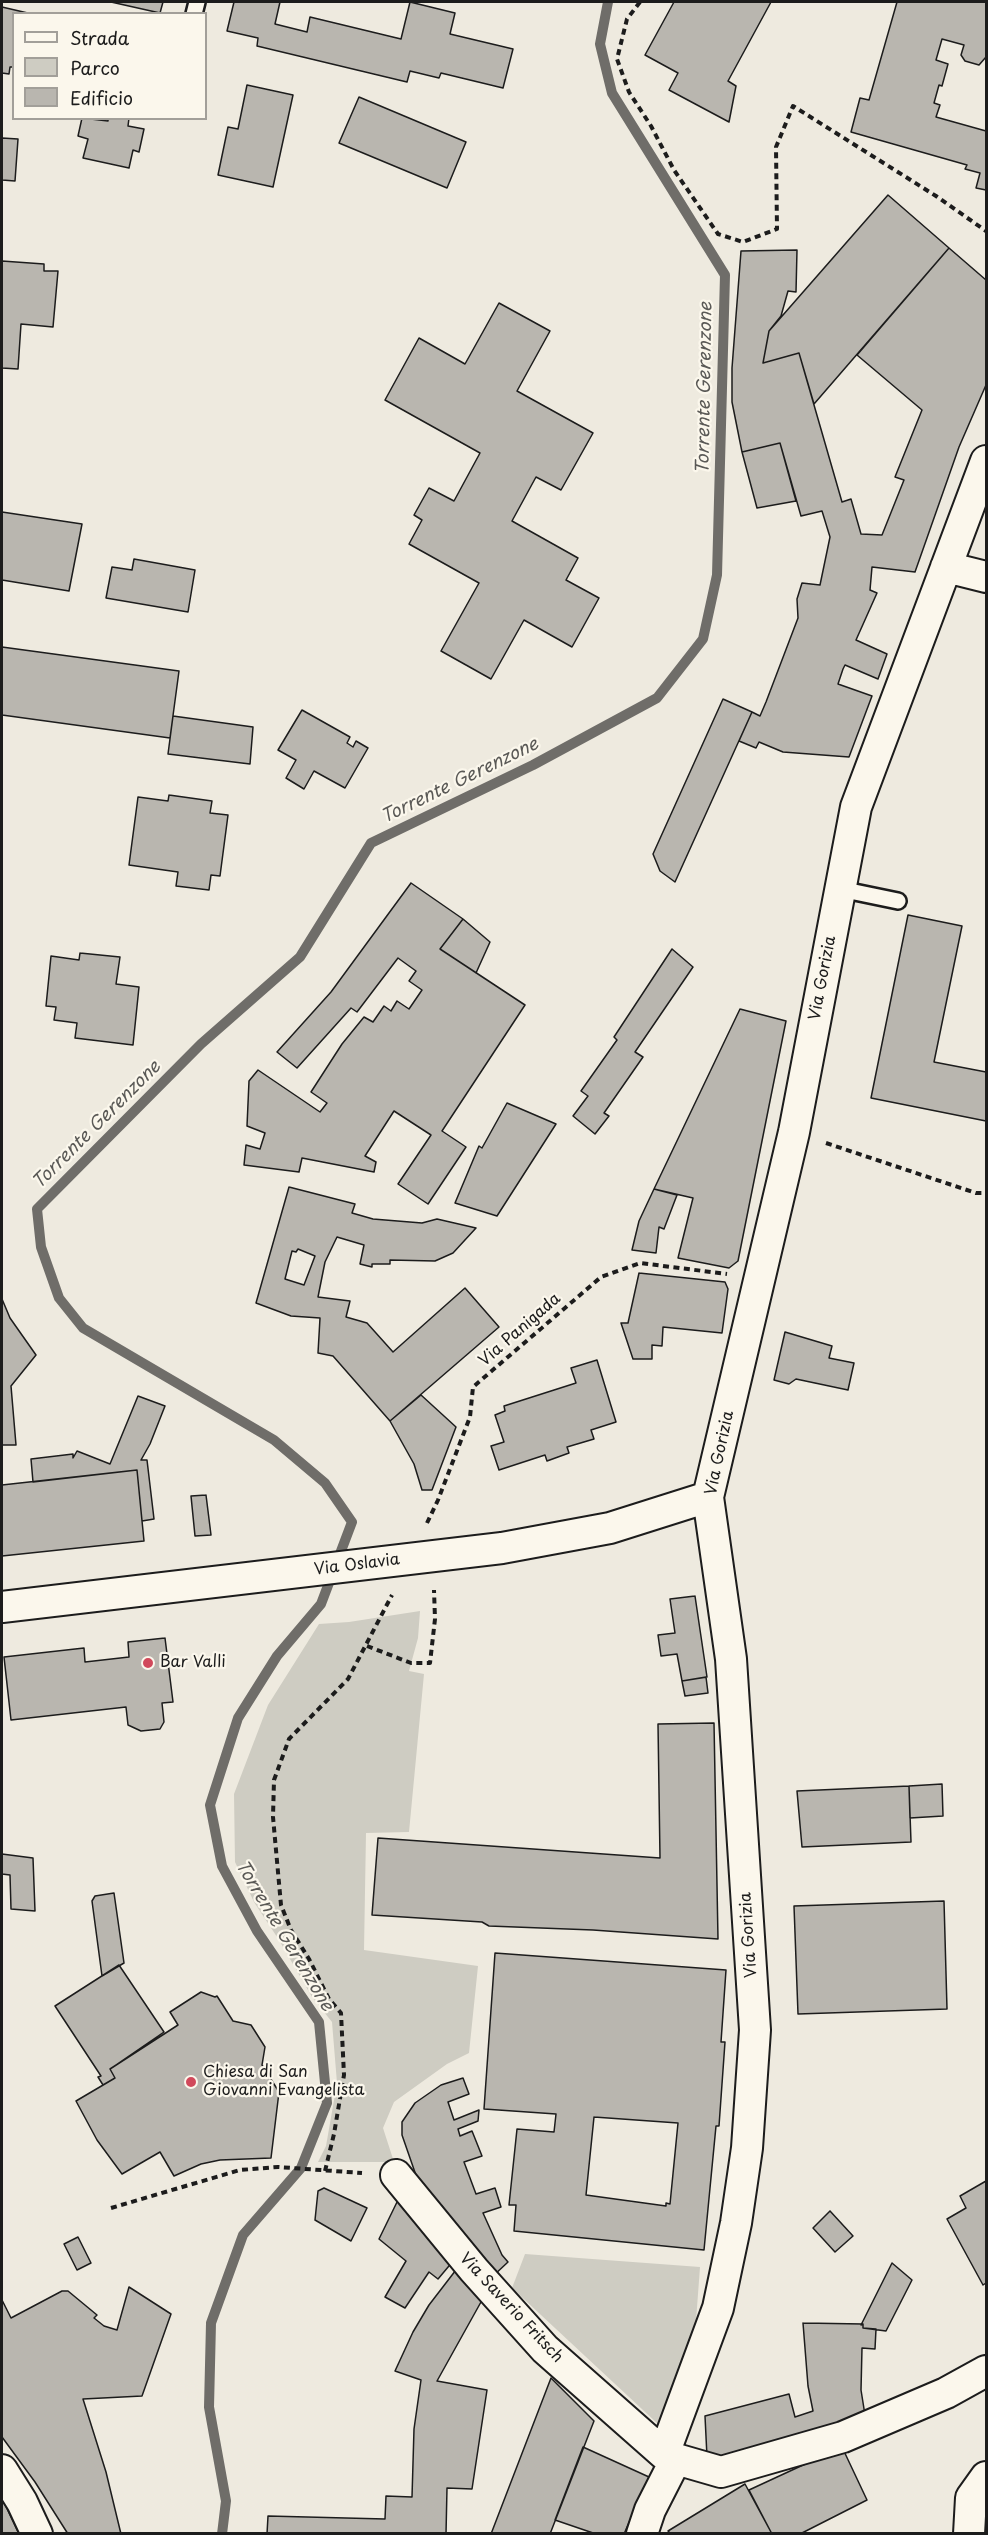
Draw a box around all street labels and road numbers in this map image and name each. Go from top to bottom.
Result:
street label: Via Gorizia [805,934,841,1022]
street label: Via Panigada [475,1289,565,1371]
street label: Via Gorizia [702,1409,738,1497]
street label: Via Oslavia [313,1550,401,1580]
street label: Via Gorizia [736,1892,762,1978]
street label: Via Saverio Fritsch [455,2249,567,2367]

